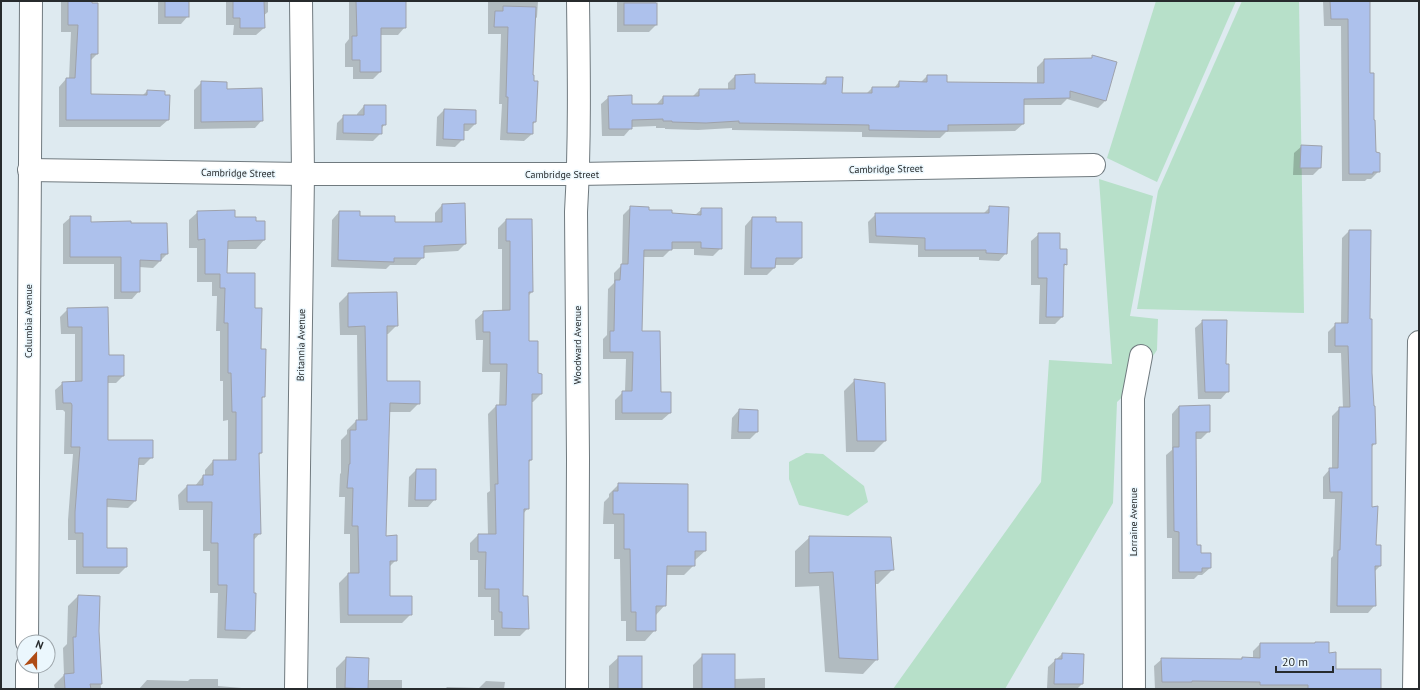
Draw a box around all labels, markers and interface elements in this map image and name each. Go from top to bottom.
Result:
street label: Cambridge Street [849,162,924,176]
street label: Cambridge Street [201,166,276,180]
street label: Cambridge Street [525,168,600,181]
street label: Columbia Avenue [22,284,35,358]
street label: Woodward Avenue [571,306,584,384]
street label: Britannia Avenue [294,309,308,381]
street label: Lorraine Avenue [1127,488,1140,556]
north arrow [16,634,56,674]
text: N [34,637,45,652]
scale bar [1276,648,1333,674]
text: 20 m [1282,654,1308,669]

